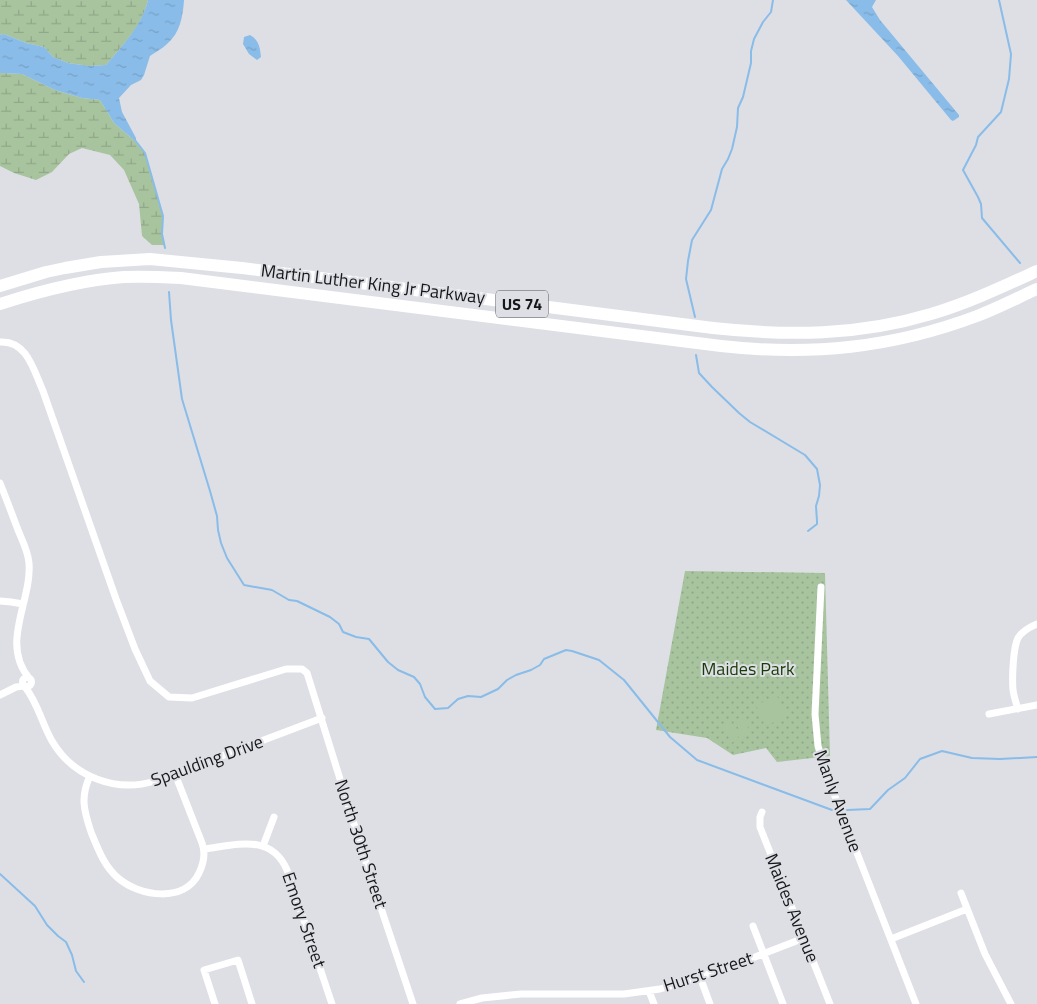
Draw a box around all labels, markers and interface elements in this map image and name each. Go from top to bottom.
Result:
street label: Martin Luther King Jr Parkway [259,256,487,311]
road number: US 74 [496,290,548,318]
park label: Maides Park [701,655,795,682]
street label: Spaulding Drive [147,728,267,793]
street label: Manly Avenue [807,746,869,856]
street label: North 30th Street [328,776,395,913]
street label: Maides Avenue [758,849,827,966]
street label: Emory Street [275,868,334,972]
street label: Hurst Street [659,944,757,999]

